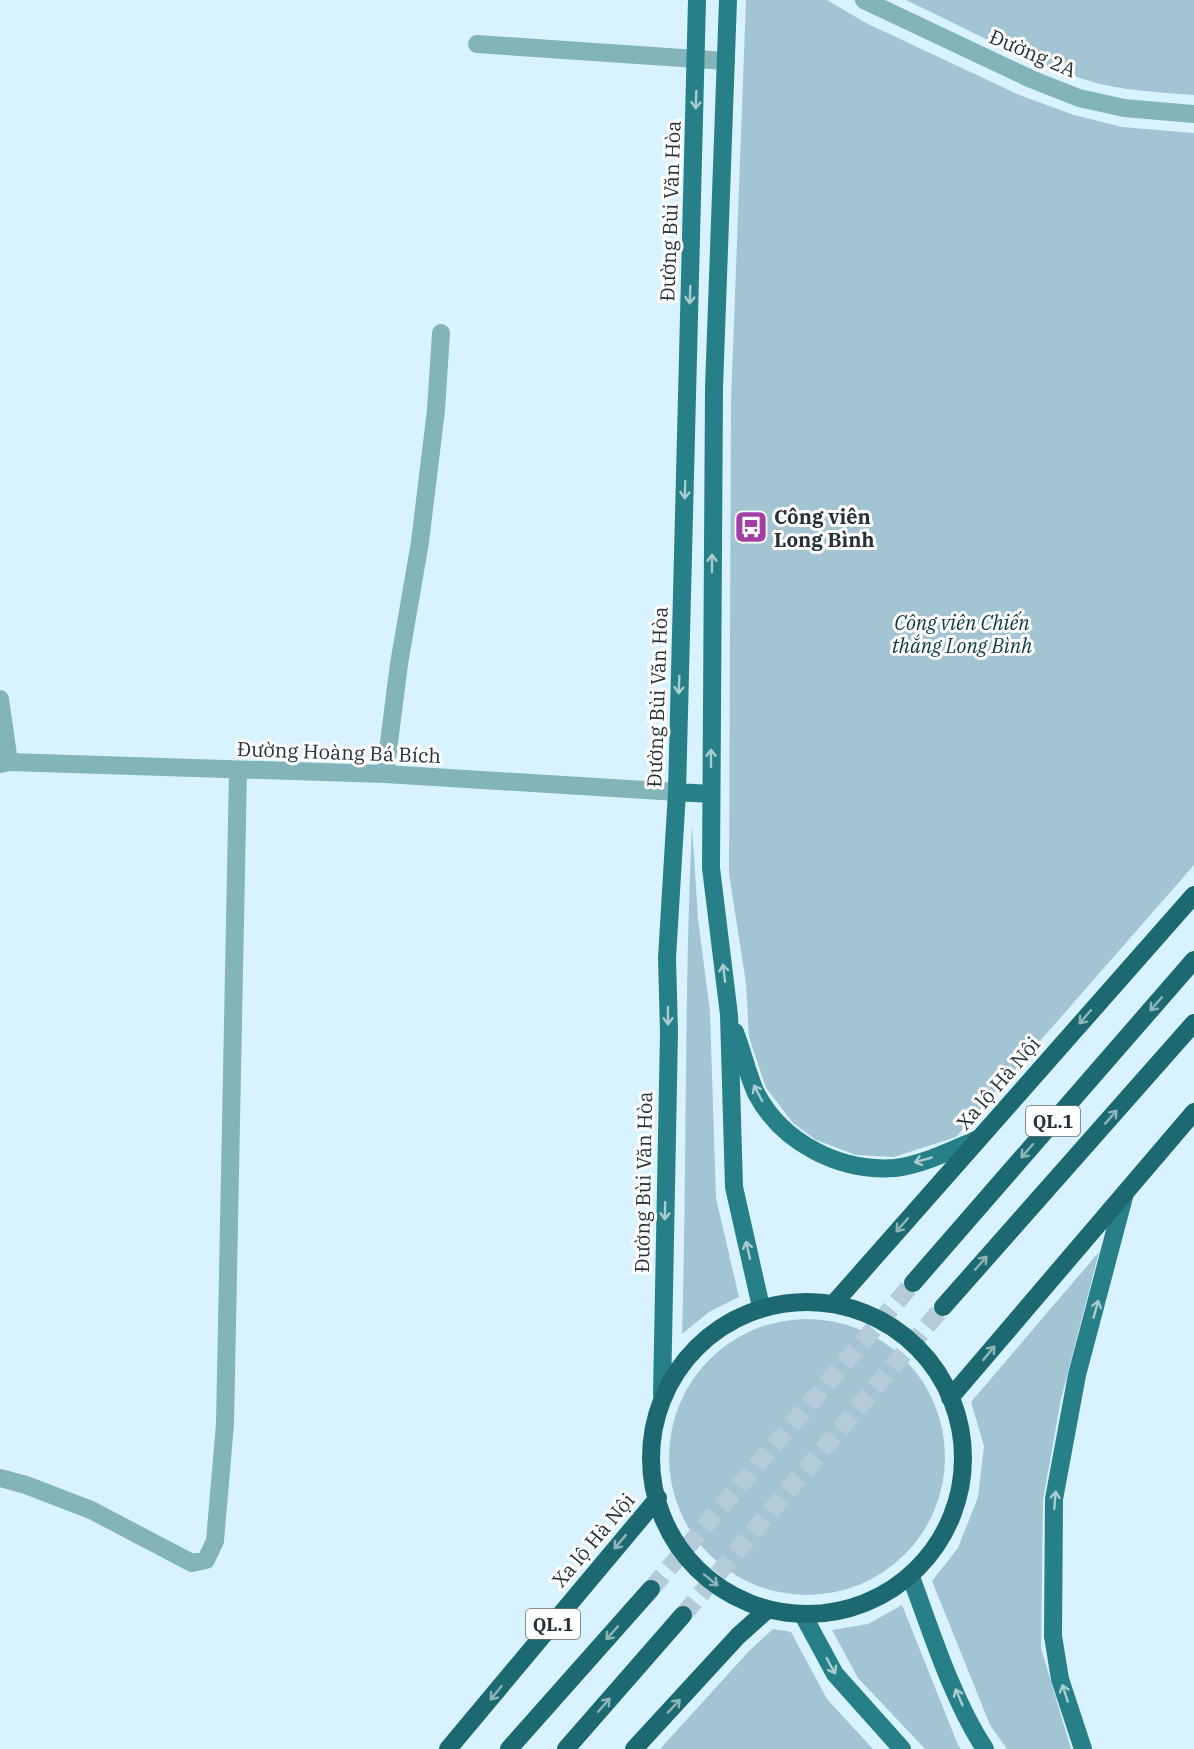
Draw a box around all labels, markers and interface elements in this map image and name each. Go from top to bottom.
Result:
street label: Đường 2A [985,23,1081,83]
one-way arrow [690,90,701,110]
street label: Đường Bùi Văn Hòa [653,120,687,302]
one-way arrow [684,285,696,305]
one-way arrow [679,480,690,500]
place label: Công viên Long Bình [774,503,875,553]
bus stop icon: Công viên Long Bình [733,509,769,545]
one-way arrow [707,553,718,573]
street label: Đường Bùi Văn Hòa [640,606,674,788]
park label: Công viên Chiến thắng Long Bình [892,609,1032,659]
one-way arrow [674,675,685,695]
street label: Đường Hoàng Bá Bích [237,735,441,769]
one-way arrow [705,748,717,768]
one-way arrow [718,964,729,983]
one-way arrow [1149,996,1162,1012]
one-way arrow [662,1006,674,1026]
one-way arrow [1079,1009,1092,1025]
street label: Xa lộ Hà Nội [950,1031,1046,1135]
one-way arrow [752,1085,763,1103]
street label: Đường Bùi Văn Hòa [628,1091,658,1273]
road number: QL.1 [1026,1106,1080,1136]
one-way arrow [1104,1109,1117,1125]
one-way arrow [1020,1143,1034,1158]
one-way arrow [914,1155,933,1166]
one-way arrow [659,1201,671,1221]
one-way arrow [895,1217,909,1232]
one-way arrow [742,1241,754,1260]
one-way arrow [974,1256,988,1272]
one-way arrow [1091,1300,1102,1319]
one-way arrow [982,1345,995,1361]
street label: Xa lộ Hà Nội [546,1487,640,1593]
one-way arrow [1050,1490,1061,1510]
one-way arrow [614,1534,627,1550]
one-way arrow [703,1573,718,1587]
road number: QL.1 [526,1609,580,1639]
one-way arrow [605,1625,619,1640]
one-way arrow [826,1657,837,1675]
one-way arrow [1059,1684,1070,1703]
one-way arrow [490,1685,503,1701]
one-way arrow [953,1688,964,1706]
one-way arrow [597,1698,611,1713]
one-way arrow [667,1699,681,1714]

